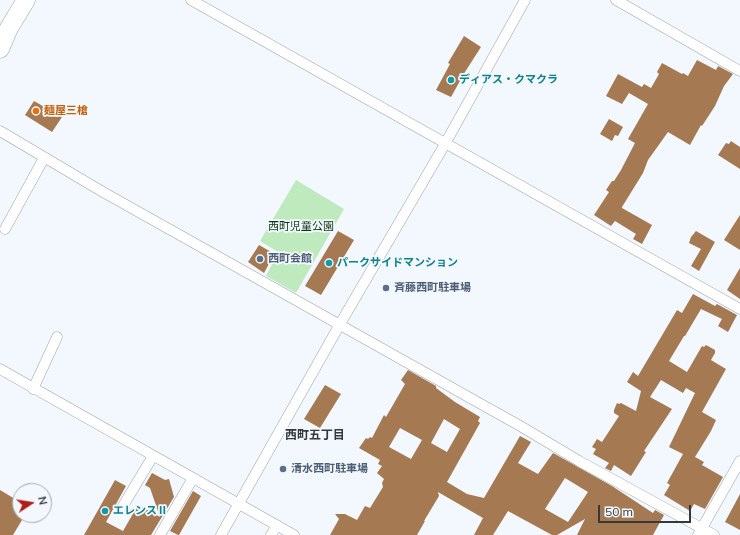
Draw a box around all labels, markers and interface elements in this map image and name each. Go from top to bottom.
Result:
place label: ディアス・クマクラ [459,73,558,87]
marker: ディアス・クマクラ [446,75,456,85]
place label: 麺屋三槍 [44,104,88,118]
marker: 麺屋三槍 [31,106,41,116]
park label: 西町児童公園 [268,220,334,234]
place label: 西町会館 [268,252,312,266]
marker: 西町会館 [255,254,265,264]
place label: パークサイドマンション [337,256,458,270]
marker: パークサイドマンション [324,258,334,268]
place label: 斉藤西町駐車場 [394,281,471,295]
marker: 斉藤西町駐車場 [381,283,391,293]
district label: 西町五丁目 [285,428,345,442]
place label: 清水西町駐車場 [291,462,368,476]
marker: 清水西町駐車場 [278,464,288,474]
north arrow [12,483,52,523]
text: N [35,495,50,506]
scale bar [600,497,693,523]
place label: エレンスⅡ [113,504,168,518]
text: 50 m [605,504,633,519]
marker: エレンスⅡ [100,506,110,516]

